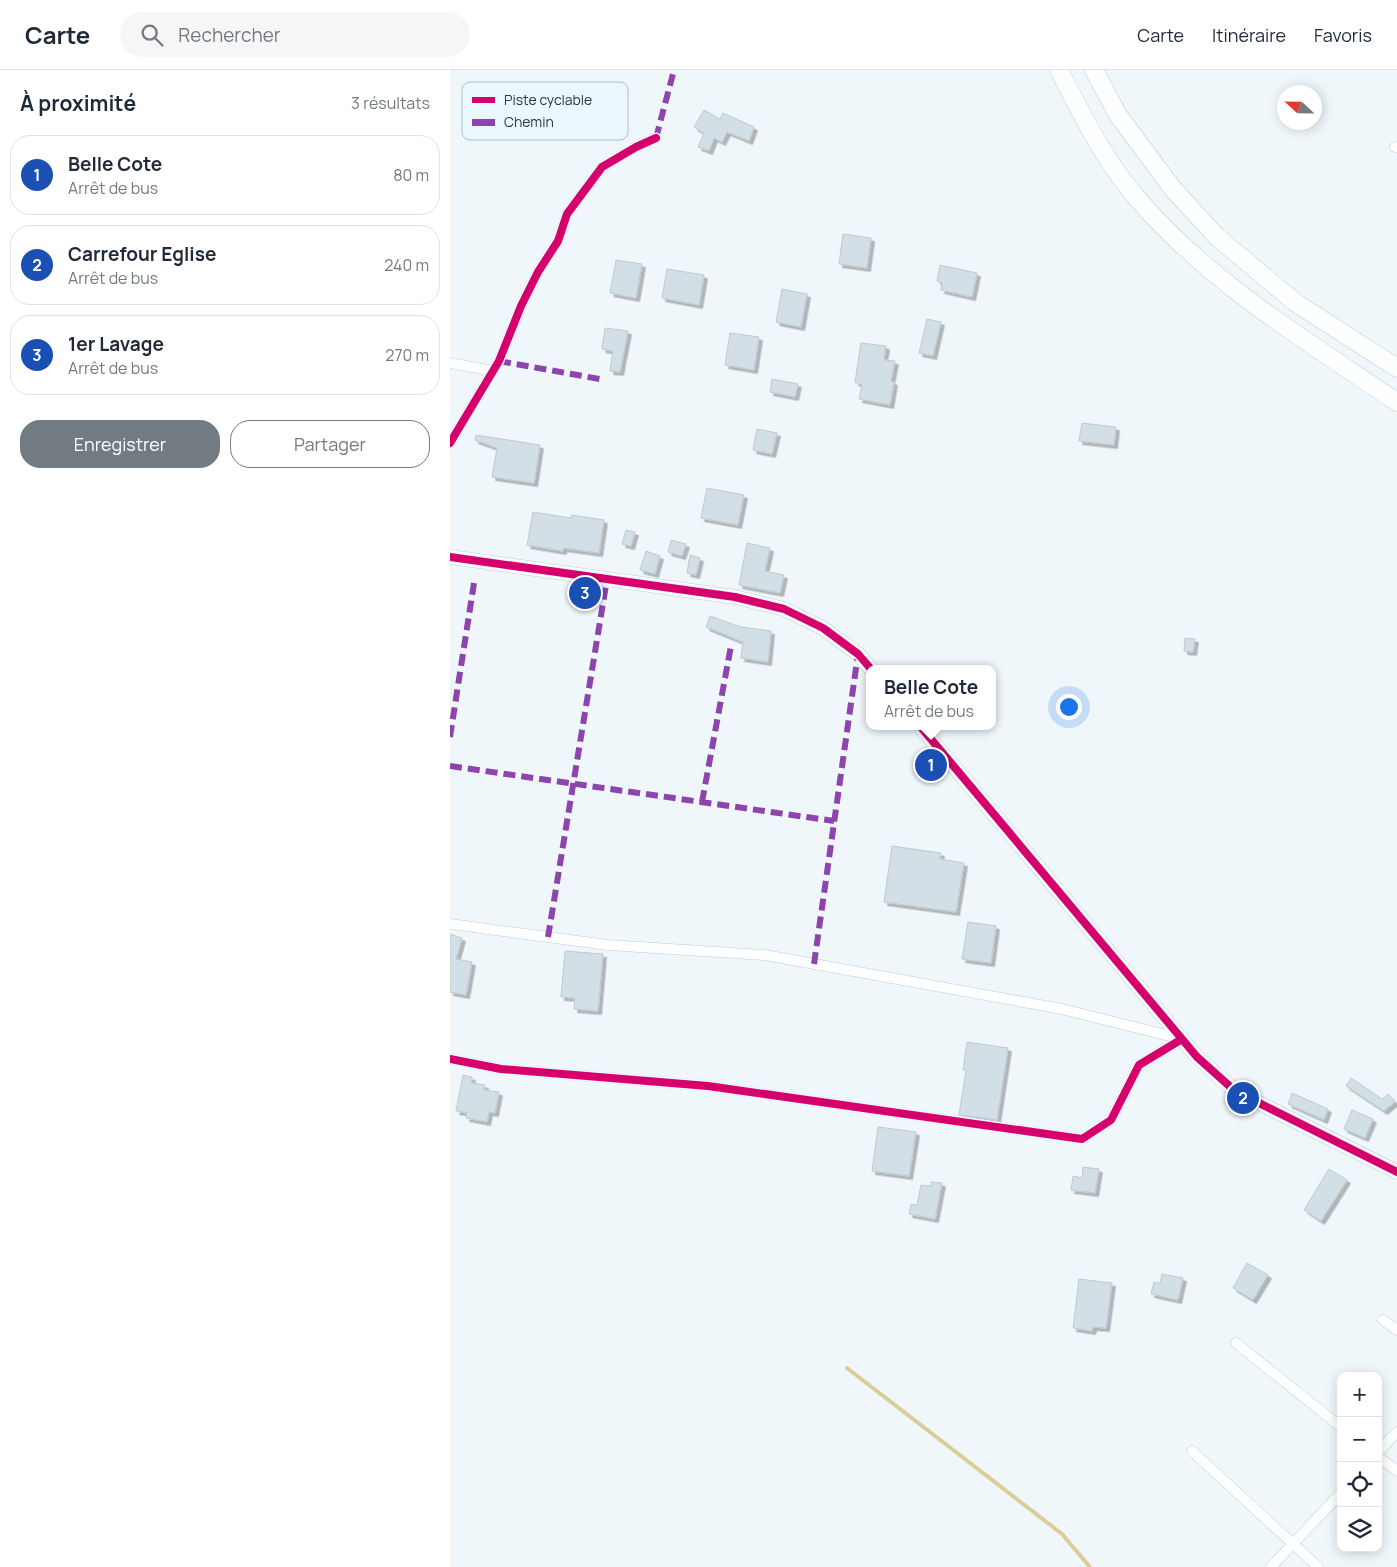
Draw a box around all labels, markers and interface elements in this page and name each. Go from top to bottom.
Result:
search box [120,12,470,57]
text: Carte [25,18,90,51]
icon: search [138,21,166,49]
text: Rechercher [178,22,281,48]
text: Carte [1137,23,1184,47]
text: Itinéraire [1212,23,1286,47]
text: Favoris [1314,23,1372,47]
legend [462,82,628,140]
north arrow [1277,85,1322,130]
text: À proximité [20,89,136,117]
text: Piste cyclable [504,90,592,109]
text: 3 résultats [351,92,430,114]
text: Chemin [504,112,554,131]
text: Belle Cote [68,151,162,177]
text: 1 [33,164,41,186]
text: 80 m [393,164,429,186]
text: Arrêt de bus [68,177,158,199]
text: Carrefour Eglise [68,241,216,267]
text: 2 [32,254,42,276]
text: 240 m [384,254,429,276]
text: Arrêt de bus [68,267,158,289]
text: 1er Lavage [68,331,164,357]
text: 3 [32,344,42,366]
text: 270 m [385,344,429,366]
text: Arrêt de bus [68,357,158,379]
button: Enregistrer [20,420,220,468]
button: Partager [230,420,430,468]
pin: 3 [569,574,601,612]
popup [866,665,996,730]
text: Belle Cote [884,674,978,700]
your location [1056,694,1082,720]
text: Arrêt de bus [884,700,974,722]
pin: 1 [915,746,947,784]
pin: 2 [1227,1079,1259,1117]
map controls [1337,1372,1382,1552]
button: + [1337,1372,1382,1417]
button: − [1337,1417,1382,1462]
button: locate [1337,1462,1382,1507]
button: layers [1337,1507,1382,1552]

